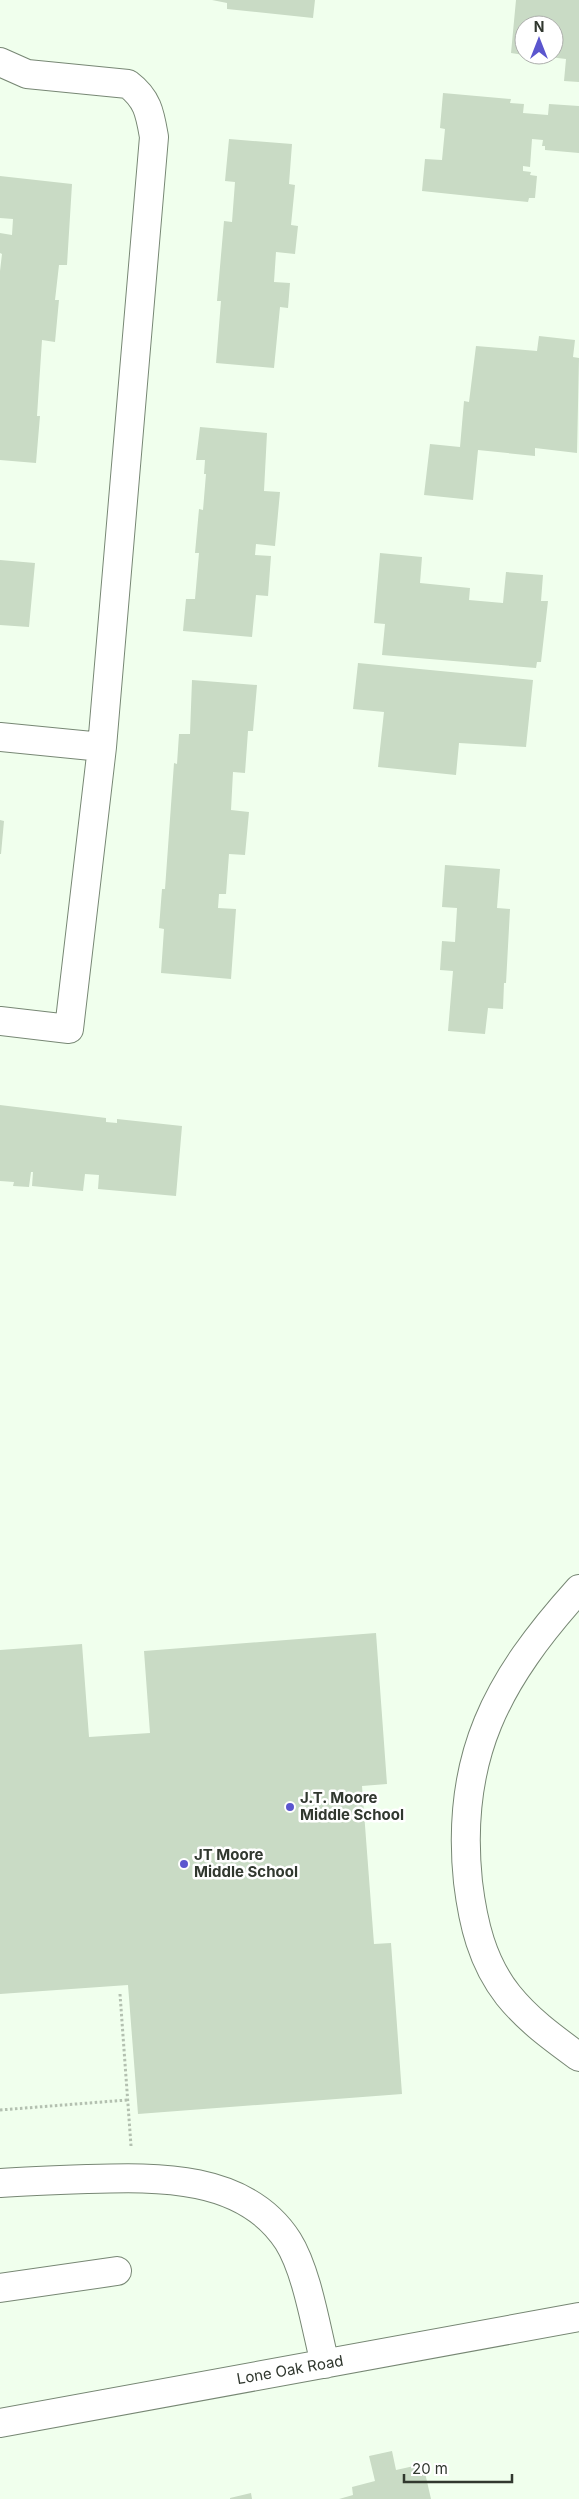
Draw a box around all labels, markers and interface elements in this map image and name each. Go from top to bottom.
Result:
north arrow [514,15,564,65]
text: N [534,18,544,35]
place label: J.T. Moore Middle School [300,1788,404,1824]
marker: J.T. Moore Middle School [284,1801,296,1813]
place label: JT Moore Middle School [194,1845,298,1881]
marker: JT Moore Middle School [178,1858,190,1870]
street label: Lone Oak Road [235,2351,345,2388]
scale bar [404,2452,512,2484]
text: 20 m [412,2459,448,2478]

